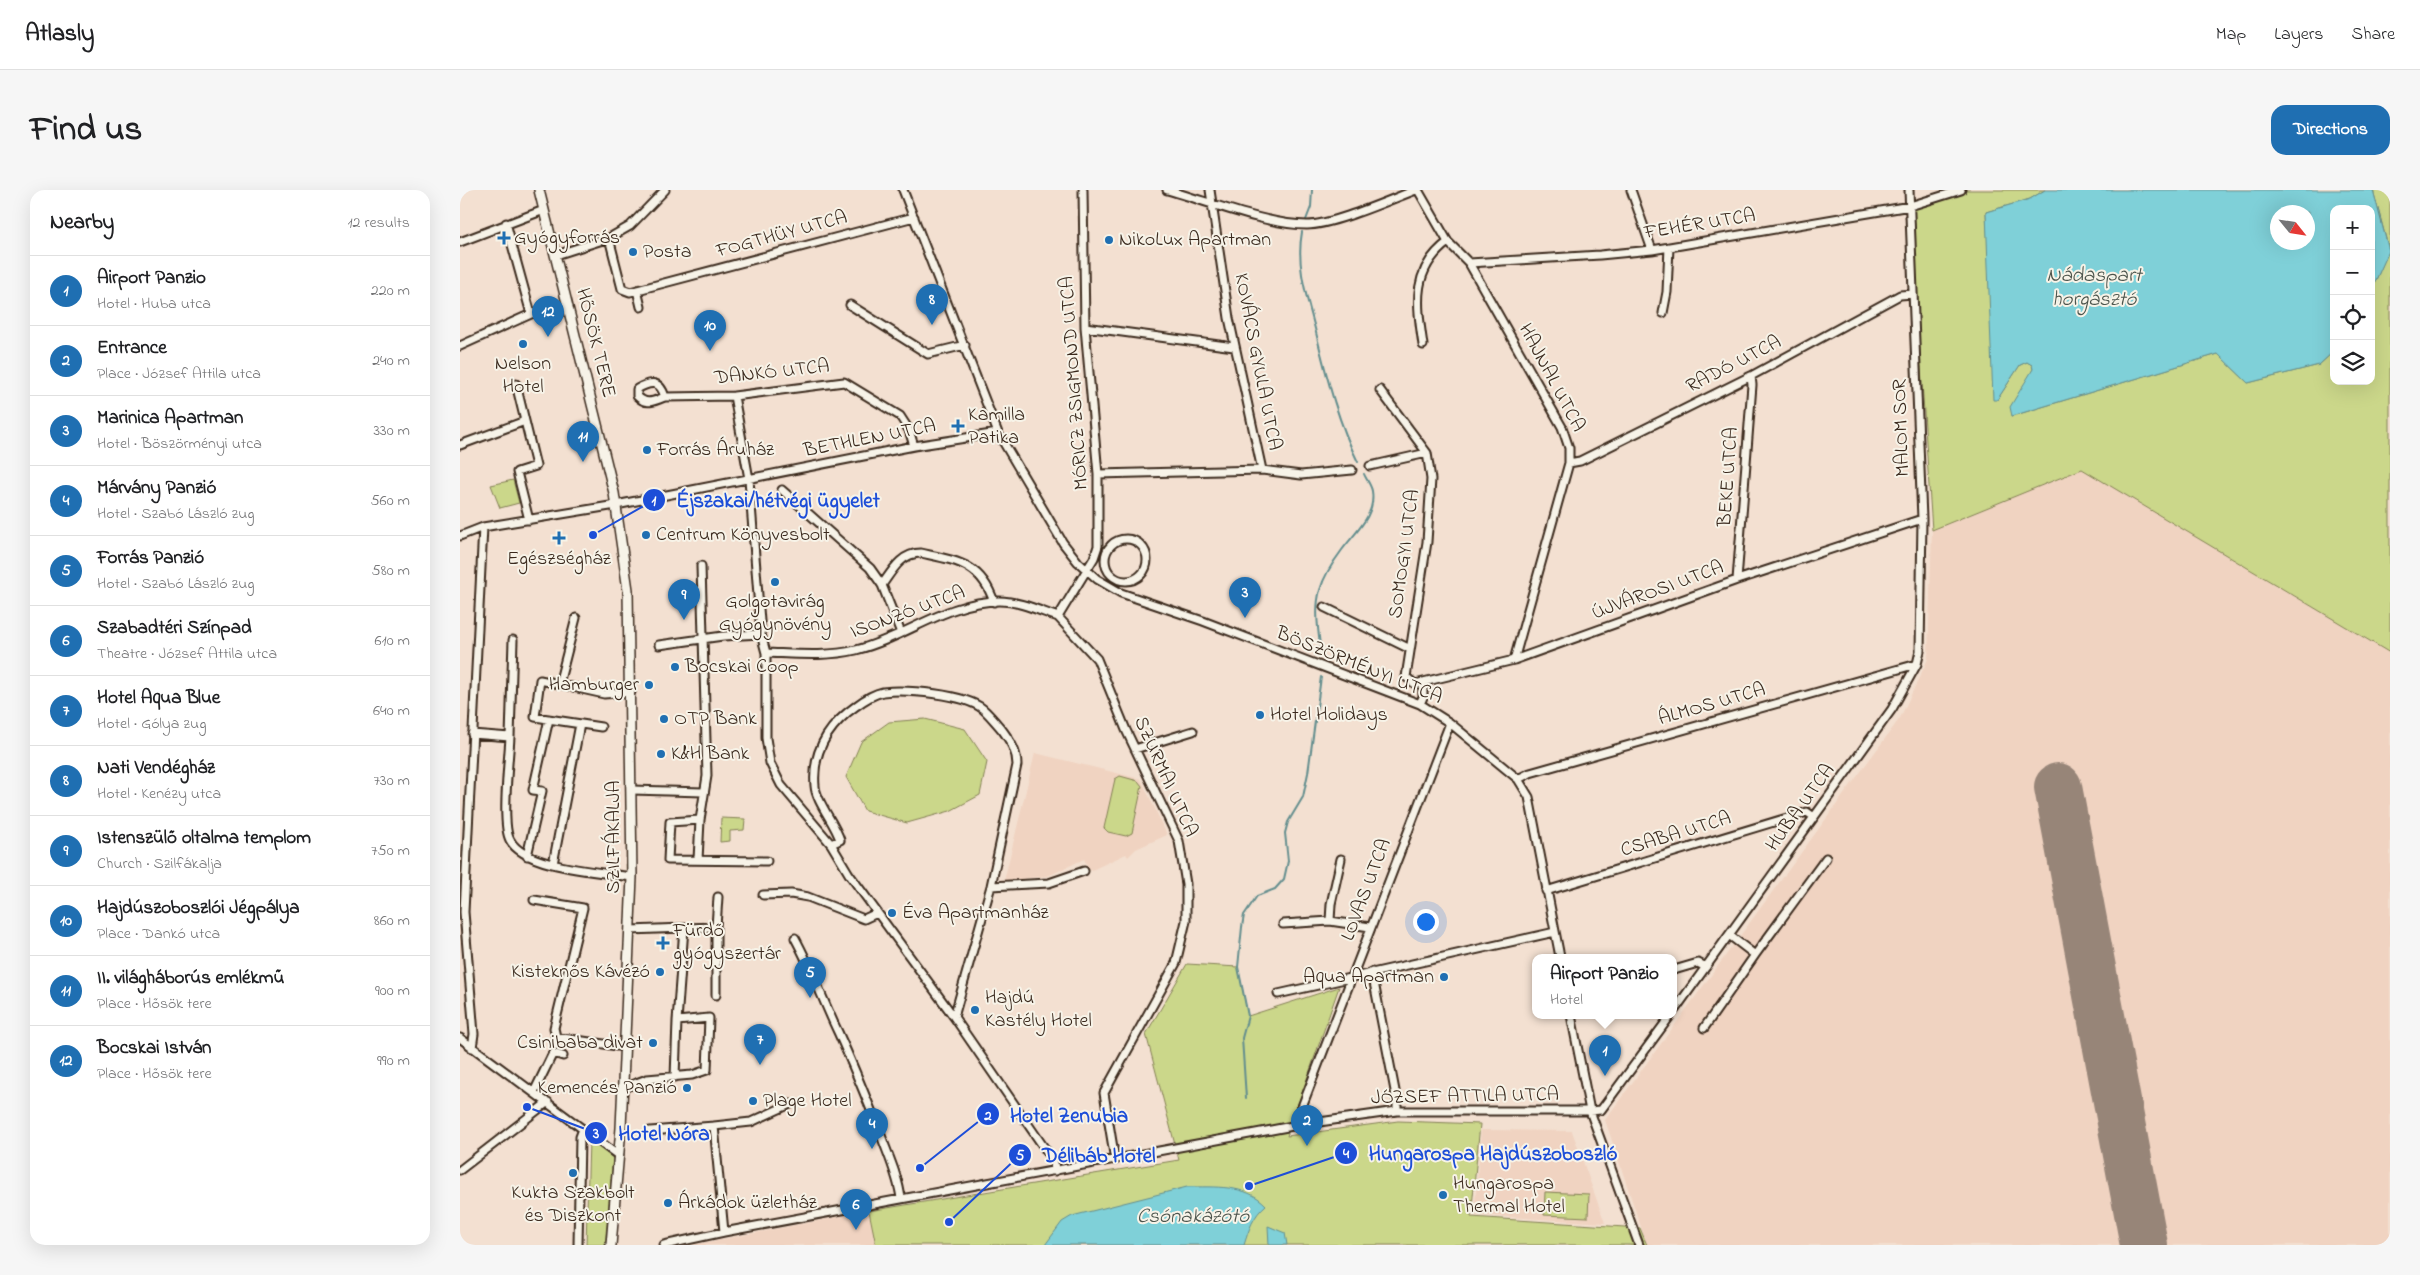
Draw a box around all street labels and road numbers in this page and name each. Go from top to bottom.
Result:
street label: FEHÉR UTCA [1641,202,1758,248]
street label: FOGTHÜY UTCA [712,204,851,267]
street label: KOVÁCS GYULA UTCA [1226,271,1288,453]
street label: MÓRICZ ZSIGMOND UTCA [1053,275,1097,491]
street label: HŐSÖK TERE [567,285,623,401]
street label: HAJNAL UTCA [1510,319,1592,437]
street label: RADÓ UTCA [1681,329,1787,401]
street label: DANKÓ UTCA [712,353,831,394]
street label: MALOM SOR [1886,378,1918,477]
street label: BETHLEN UTCA [800,412,939,466]
street label: BEKE UTCA [1711,426,1747,529]
street label: SOMOGYI UTCA [1382,488,1428,620]
street label: ÚJVÁROSI UTCA [1588,554,1728,628]
street label: ISONZÓ UTCA [847,579,969,647]
street label: BÖSZÖRMÉNYI UTCA [1271,619,1447,713]
street label: ÁLMOS UTCA [1655,676,1769,734]
street label: SZURMAI UTCA [1125,712,1205,842]
street label: HUBA UTCA [1759,758,1843,858]
street label: SZILFÁKALJA [600,780,629,894]
street label: CSABA UTCA [1617,804,1735,866]
street label: LOVAS UTCA [1334,835,1400,945]
street label: JÓZSEF ATTILA UTCA [1371,1081,1559,1113]

